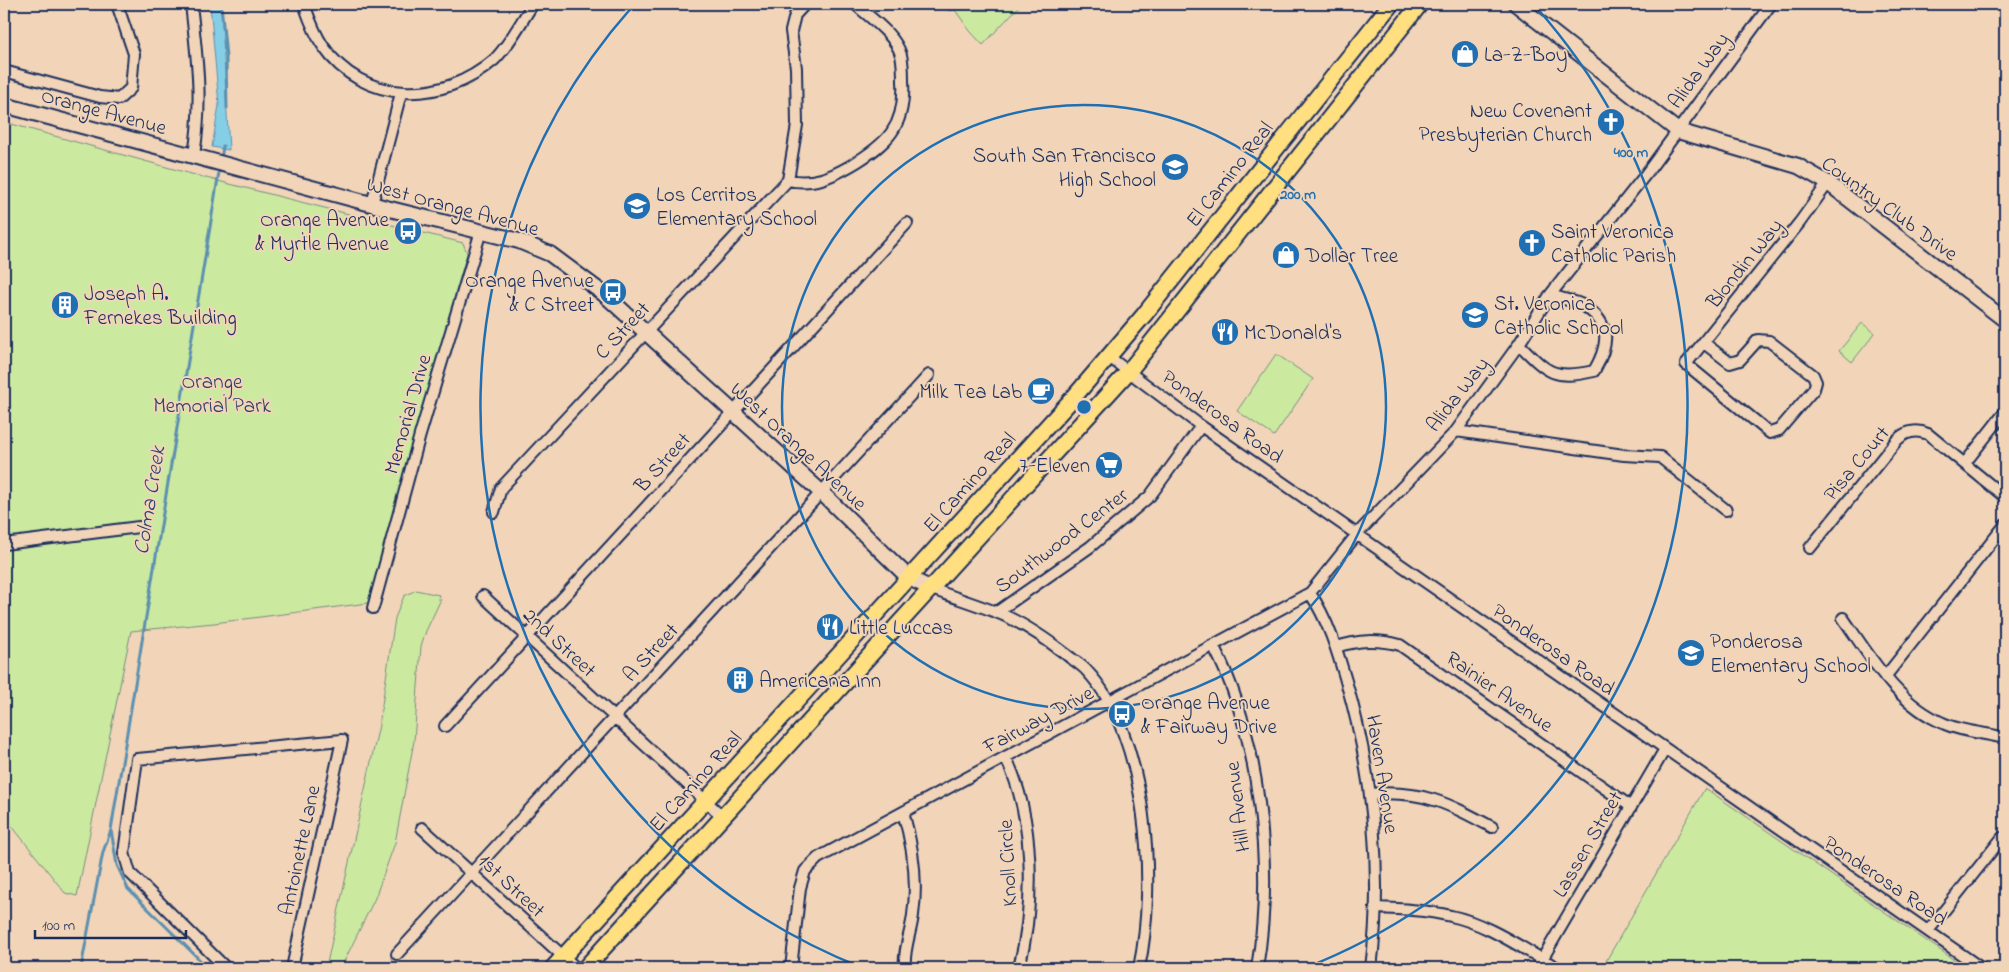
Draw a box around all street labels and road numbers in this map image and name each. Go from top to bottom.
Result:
street label: Alida Way [1662,27,1739,117]
street label: Orange Avenue [37,82,170,146]
street label: El Camino Real [1180,116,1281,234]
street label: Country Club Drive [1813,150,1964,271]
street label: West Orange Avenue [362,170,543,247]
street label: Blondin Way [1699,213,1793,318]
street label: C Street [589,296,658,367]
street label: Memorial Drive [377,350,441,478]
street label: Alida Way [1420,351,1499,440]
street label: Ponderosa Road [1155,363,1289,472]
street label: West Orange Avenue [721,376,873,521]
street label: Pisa Court [1817,420,1898,508]
street label: B Street [627,426,699,501]
street label: El Camino Real [917,426,1024,541]
street label: Southwood Center [989,481,1136,602]
street label: Ponderosa Road [1485,597,1621,704]
street label: 2nd Street [515,602,602,685]
street label: A Street [616,617,687,690]
street label: Rainier Avenue [1439,645,1559,741]
street label: Fairway Drive [978,679,1101,765]
street label: Haven Avenue [1357,713,1405,837]
street label: El Camino Real [643,725,750,840]
street label: Hill Avenue [1218,759,1259,854]
street label: Antoinette Lane [273,782,330,918]
street label: Lassen Street [1546,786,1631,904]
street label: Knoll Circle [992,818,1026,907]
street label: Ponderosa Road [1817,829,1953,934]
street label: 1st Street [470,847,551,926]

